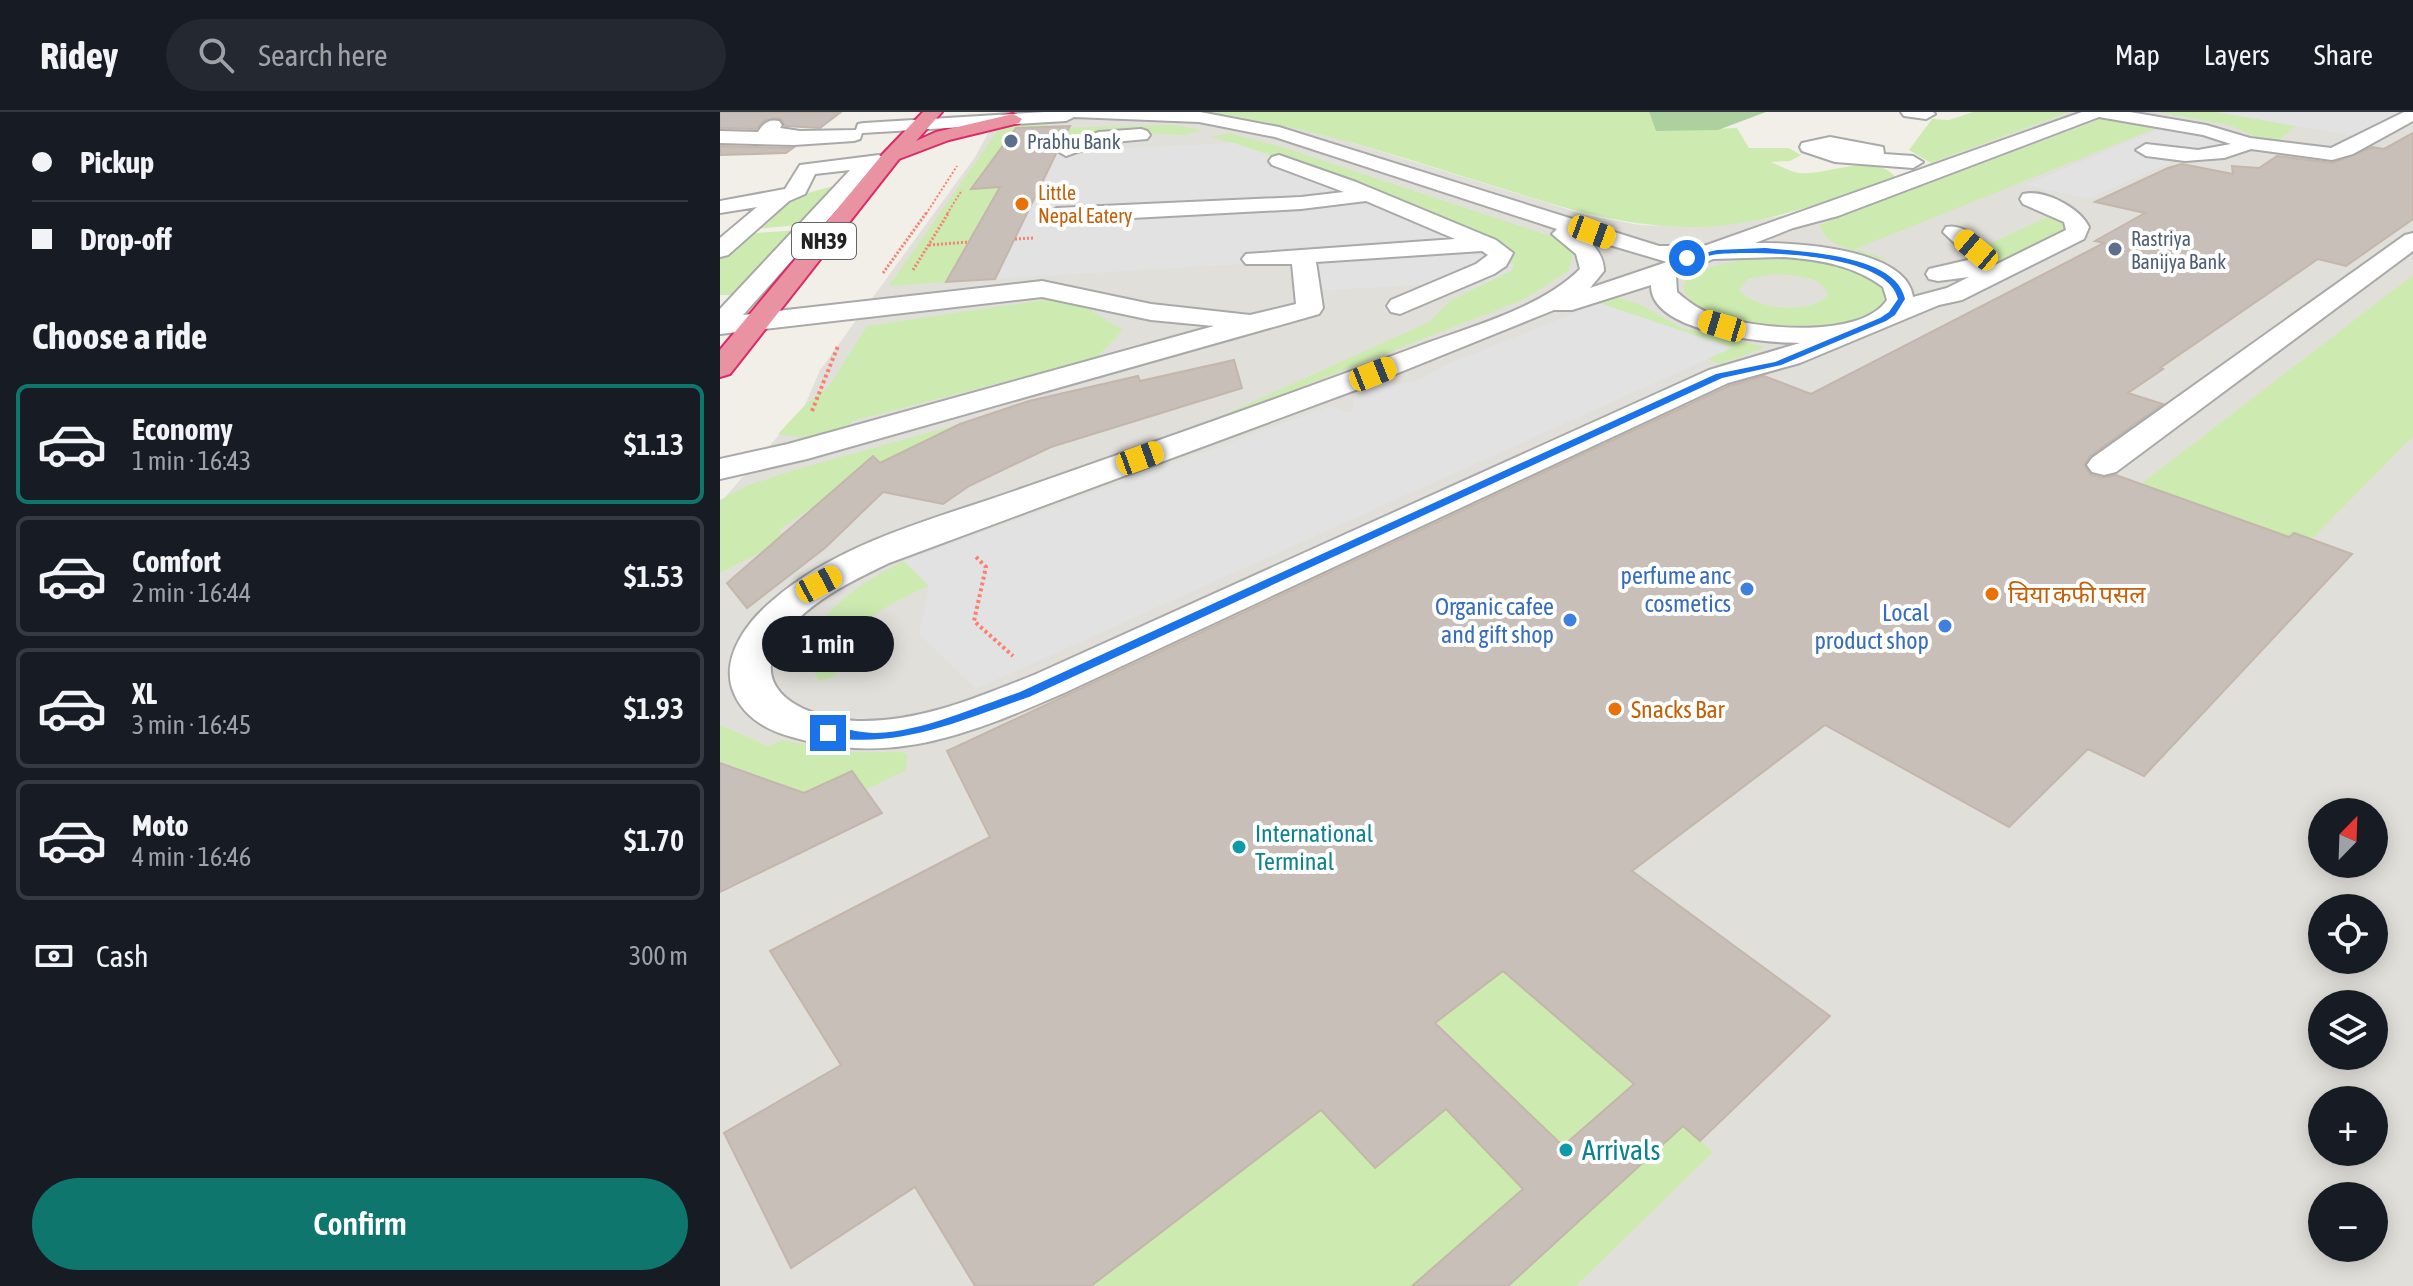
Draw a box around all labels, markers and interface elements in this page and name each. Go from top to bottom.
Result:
search box [166,19,726,91]
icon: search [194,33,238,77]
text: Ridey [40,34,118,77]
text: Search here [258,38,388,72]
text: Map [2115,39,2160,71]
text: Layers [2204,39,2270,71]
text: Share [2314,39,2373,71]
place label: Prabhu Bank [1027,130,1121,153]
marker: Prabhu Bank [1002,132,1020,150]
text: Pickup [80,145,154,179]
place label: Little Nepal Eatery [1038,181,1132,227]
marker: Little Nepal Eatery [1013,195,1031,213]
car [1565,213,1619,251]
text: Drop-off [80,222,172,256]
road number: NH39 [792,223,856,259]
car [1950,225,2002,275]
place label: Rastriya Banijya Bank [2131,227,2226,273]
route start [1669,240,1705,276]
marker: Rastriya Banijya Bank [2106,240,2124,258]
car [1696,308,1748,344]
text: Choose a ride [32,315,207,357]
car [1346,354,1400,394]
icon: car [36,408,108,480]
text: Economy [132,412,233,446]
text: $1.13 [624,427,684,461]
car [1113,439,1167,477]
text: 1 min · 16:43 [132,446,251,476]
icon: car [36,540,108,612]
text: Comfort [132,544,221,578]
text: $1.53 [624,559,684,593]
car [792,562,846,606]
place label: perfume anc cosmetics [1621,562,1731,617]
text: 2 min · 16:44 [132,578,251,608]
marker: perfume anc cosmetics [1738,580,1756,598]
place label: चिया कफी पसल [2008,581,2146,608]
marker: चिया कफी पसल [1983,585,2001,603]
place label: Organic cafee and gift shop [1435,593,1554,648]
place label: Local product shop [1814,599,1930,654]
marker: Organic cafee and gift shop [1561,611,1579,629]
callout: 1 min [762,617,894,673]
marker: Local product shop [1936,617,1954,635]
text: 1 min [801,629,855,659]
icon: car [36,672,108,744]
text: XL [132,676,157,710]
text: $1.93 [624,691,684,725]
place label: Snacks Bar [1631,696,1726,723]
marker: Snacks Bar [1606,700,1624,718]
text: 3 min · 16:45 [132,710,251,740]
route end [810,715,846,751]
north arrow [2308,798,2388,878]
map controls [2308,798,2388,1262]
icon: car [36,804,108,876]
text: Moto [132,808,189,842]
place label: International Terminal [1255,820,1374,875]
text: $1.70 [624,823,684,857]
marker: International Terminal [1230,838,1248,856]
text: 4 min · 16:46 [132,842,251,872]
button: locate [2308,894,2388,974]
icon: cash [32,934,76,978]
text: Cash [96,939,149,973]
text: 300 m [629,941,688,971]
button: layers [2308,990,2388,1070]
button: + [2308,1086,2388,1166]
place label: Arrivals [1582,1134,1660,1166]
marker: Arrivals [1557,1141,1575,1159]
button: Confirm [32,1178,688,1270]
button: − [2308,1182,2388,1262]

